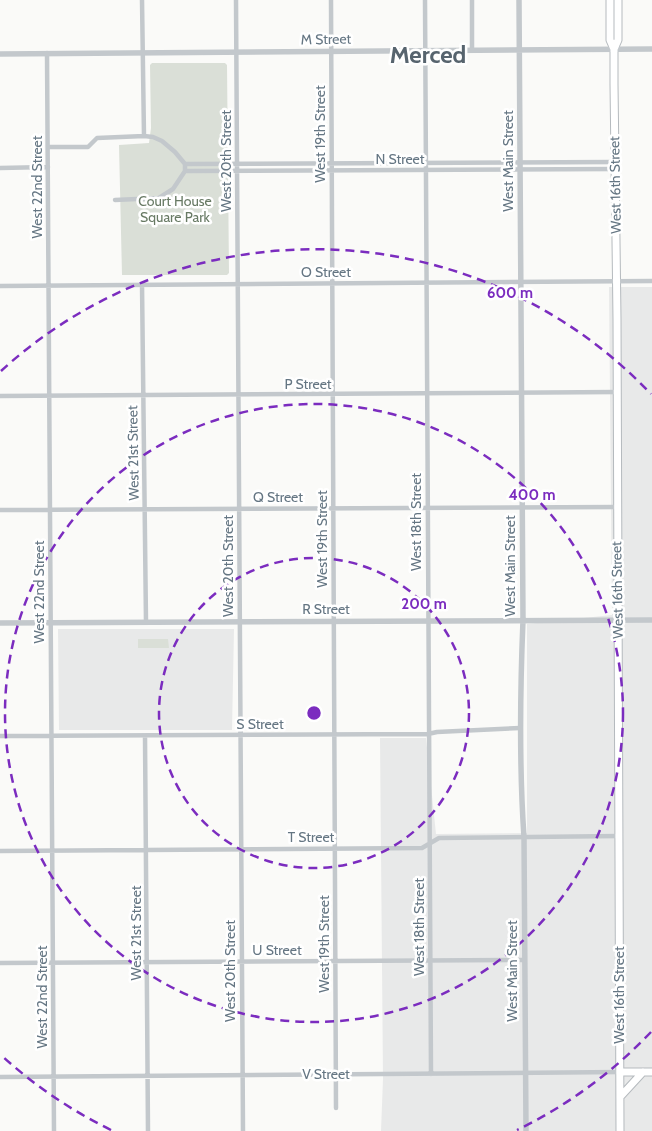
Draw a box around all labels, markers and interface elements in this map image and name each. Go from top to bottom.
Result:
street label: M Street [301,30,352,48]
district label: Merced [390,40,466,69]
street label: West 19th Street [311,85,329,183]
street label: West 20th Street [217,110,235,212]
street label: West Main Street [499,110,517,212]
street label: West 22nd Street [28,135,46,238]
street label: West 16th Street [605,136,625,234]
street label: N Street [376,150,425,168]
park label: Court House Square Park [138,192,212,226]
street label: O Street [301,263,351,281]
text: 600 m [487,284,533,302]
street label: P Street [284,375,332,393]
street label: West 21st Street [123,405,143,501]
street label: West 18th Street [407,473,425,571]
text: 400 m [509,486,555,504]
street label: Q Street [253,488,303,506]
street label: West 19th Street [313,490,331,588]
street label: West 20th Street [219,515,237,617]
street label: West Main Street [501,515,519,617]
street label: West 22nd Street [30,540,48,643]
street label: West 16th Street [607,541,627,639]
text: 200 m [401,595,447,613]
street label: R Street [302,600,350,618]
centre of rings [305,704,323,722]
street label: S Street [236,715,284,733]
street label: T Street [288,828,335,846]
street label: West 18th Street [410,878,428,976]
street label: West 21st Street [127,885,145,981]
street label: West 19th Street [315,895,333,993]
street label: West 20th Street [221,920,239,1022]
street label: West Main Street [503,920,521,1022]
street label: U Street [252,941,302,959]
street label: West 22nd Street [33,945,51,1048]
street label: West 16th Street [610,946,628,1044]
street label: V Street [302,1065,350,1083]

